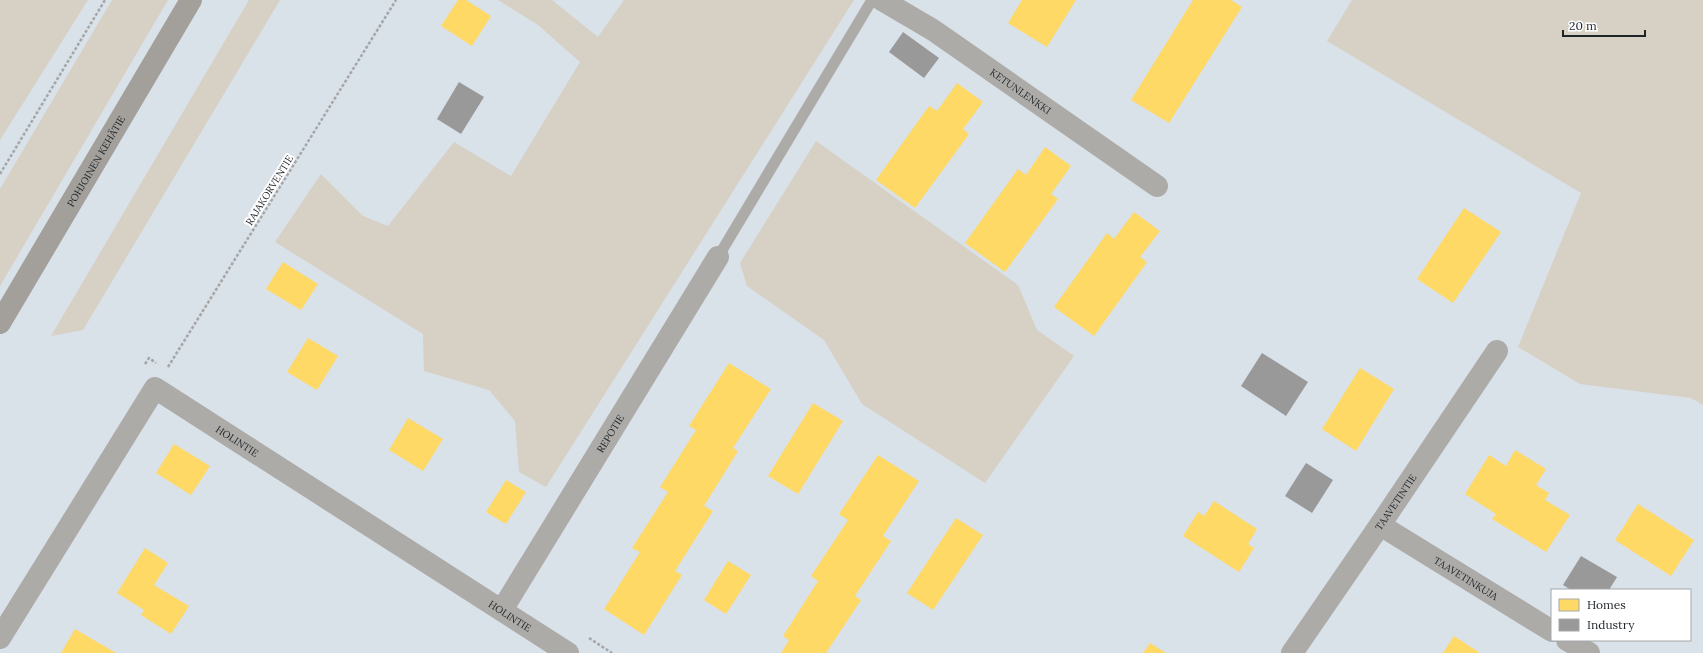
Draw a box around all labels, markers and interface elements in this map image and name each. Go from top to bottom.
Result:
scale bar [1563,12,1645,38]
text: 20 m [1569,18,1597,33]
street label: KETUNLENKKI [987,66,1053,117]
street label: POHJOINEN KEHÄTIE [64,114,128,209]
street label: RAJAKORVENTIE [243,153,296,228]
street label: REPOTIE [594,412,627,455]
street label: HOLINTIE [213,423,261,460]
street label: TAAVETINTIE [1372,472,1419,533]
street label: TAAVETINKUJA [1431,554,1501,603]
legend [1551,589,1691,641]
text: Homes [1587,597,1626,612]
street label: HOLINTIE [486,598,534,635]
text: Industry [1587,617,1635,632]

